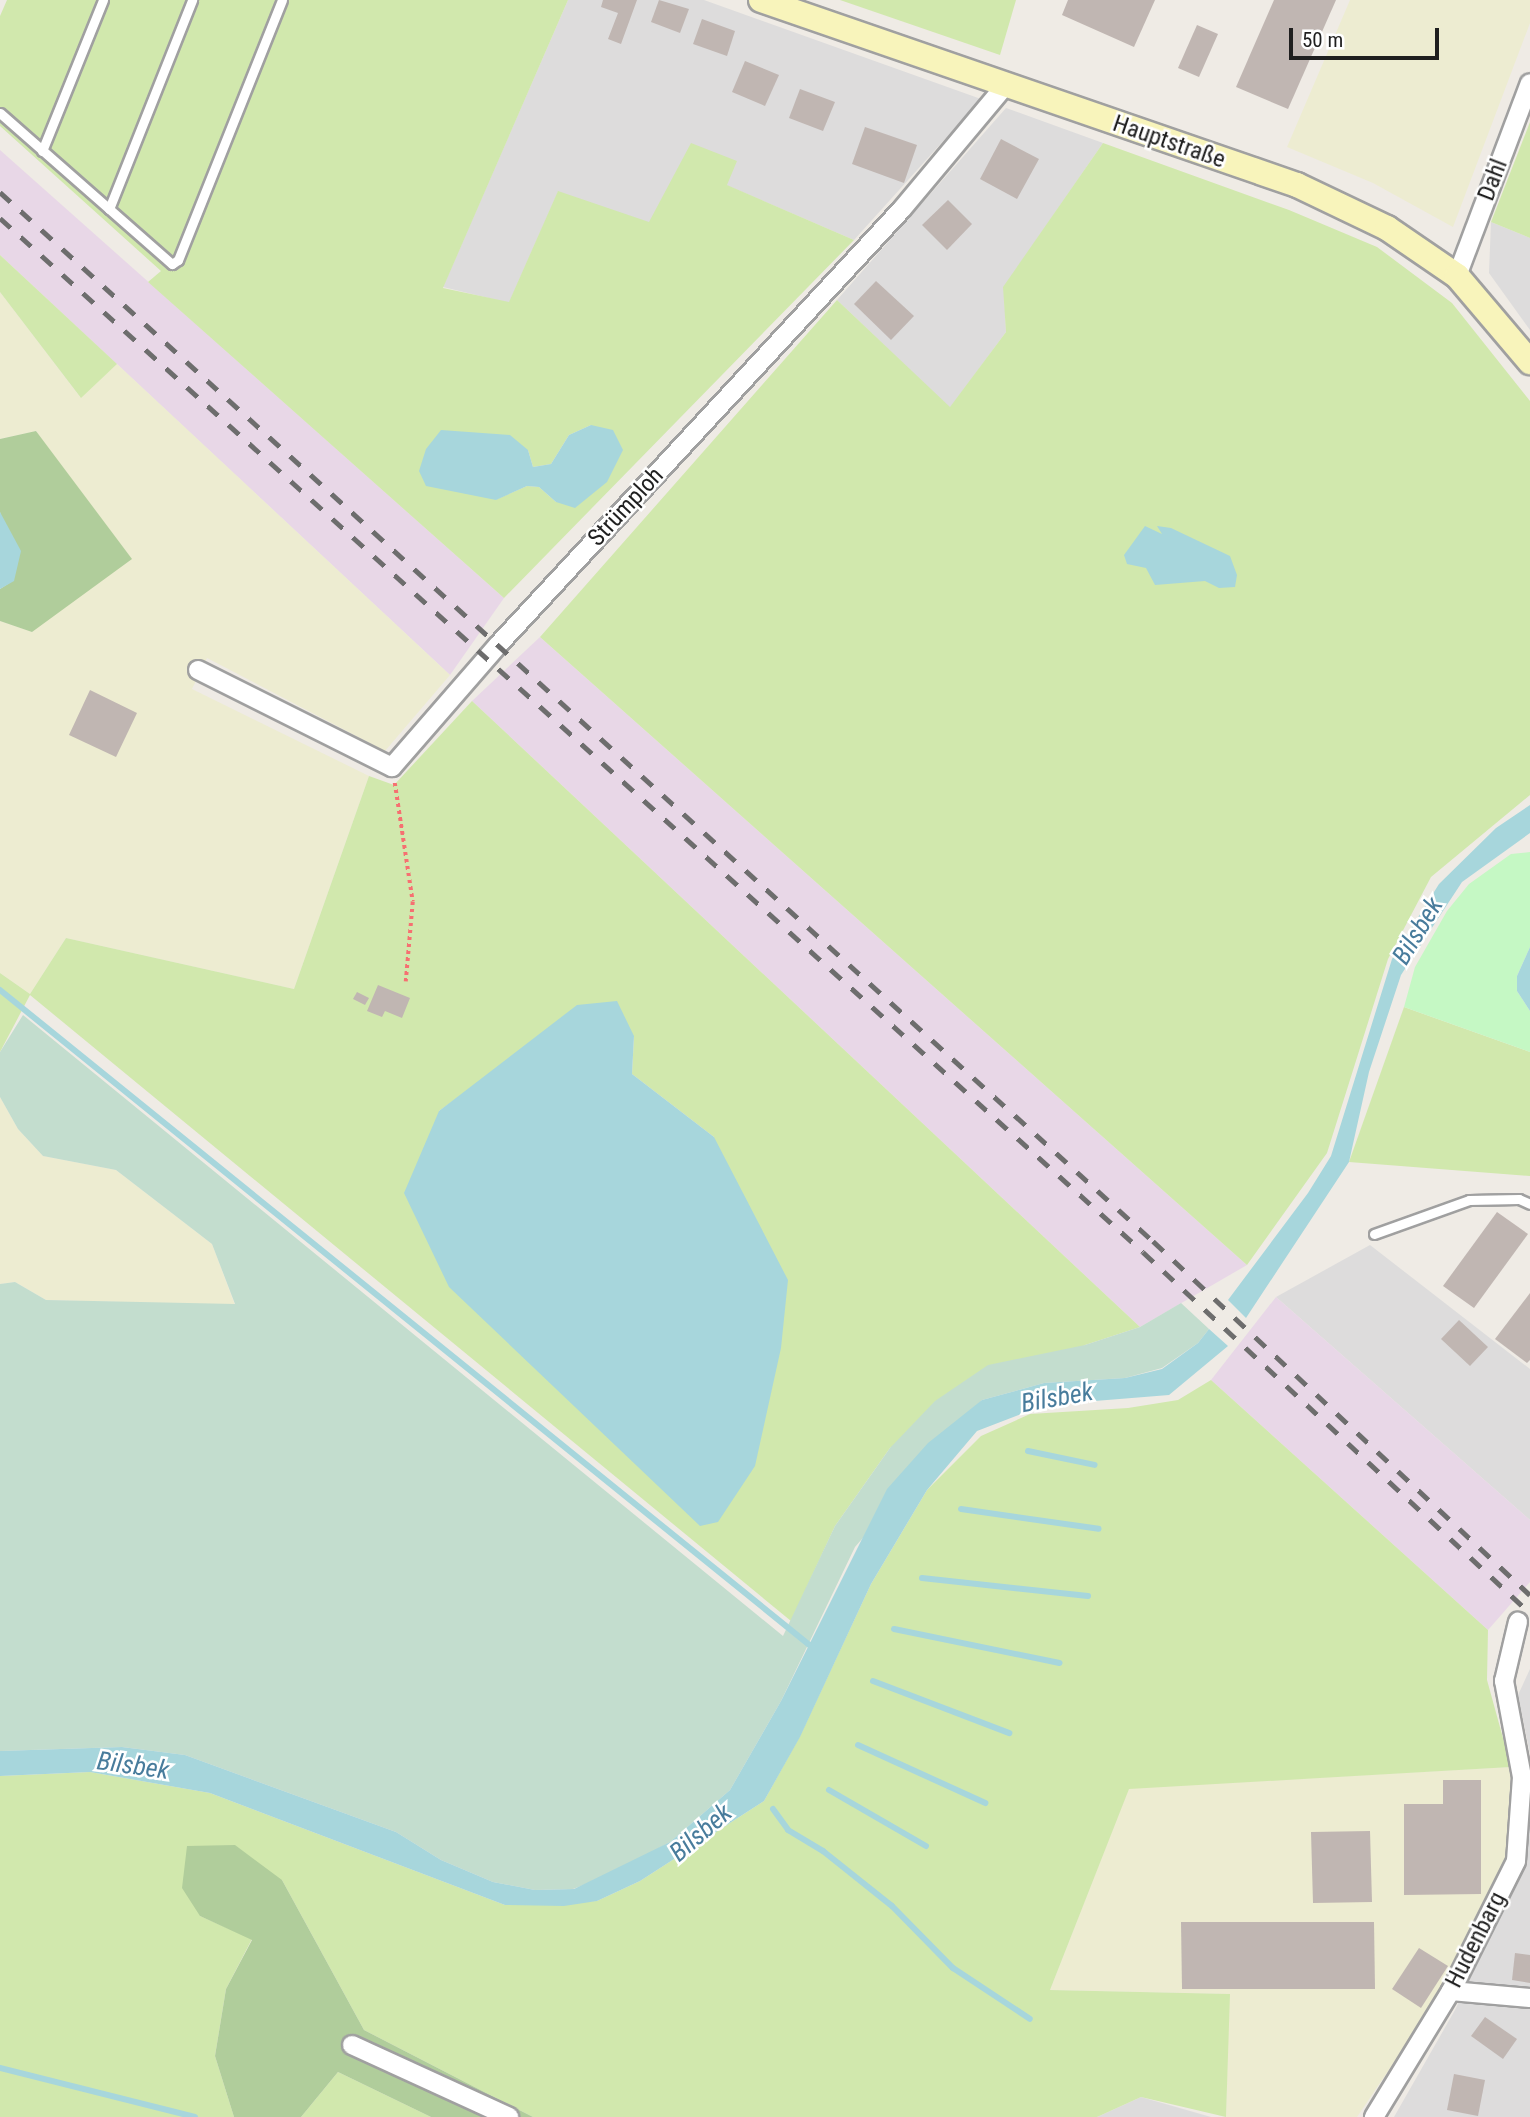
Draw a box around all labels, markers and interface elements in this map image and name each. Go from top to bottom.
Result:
scale bar [1292,14,1442,58]
text: 50 m [1302,28,1343,52]
street label: Hauptstraße [1109,109,1229,175]
street label: Dahl [1472,155,1514,205]
street label: Strümploh [582,462,670,552]
water label: Bilsbek [1386,892,1450,970]
water label: Bilsbek [1019,1376,1095,1420]
water label: Bilsbek [95,1746,171,1786]
water label: Bilsbek [663,1797,739,1869]
street label: Hudenbarg [1440,1887,1512,1993]

